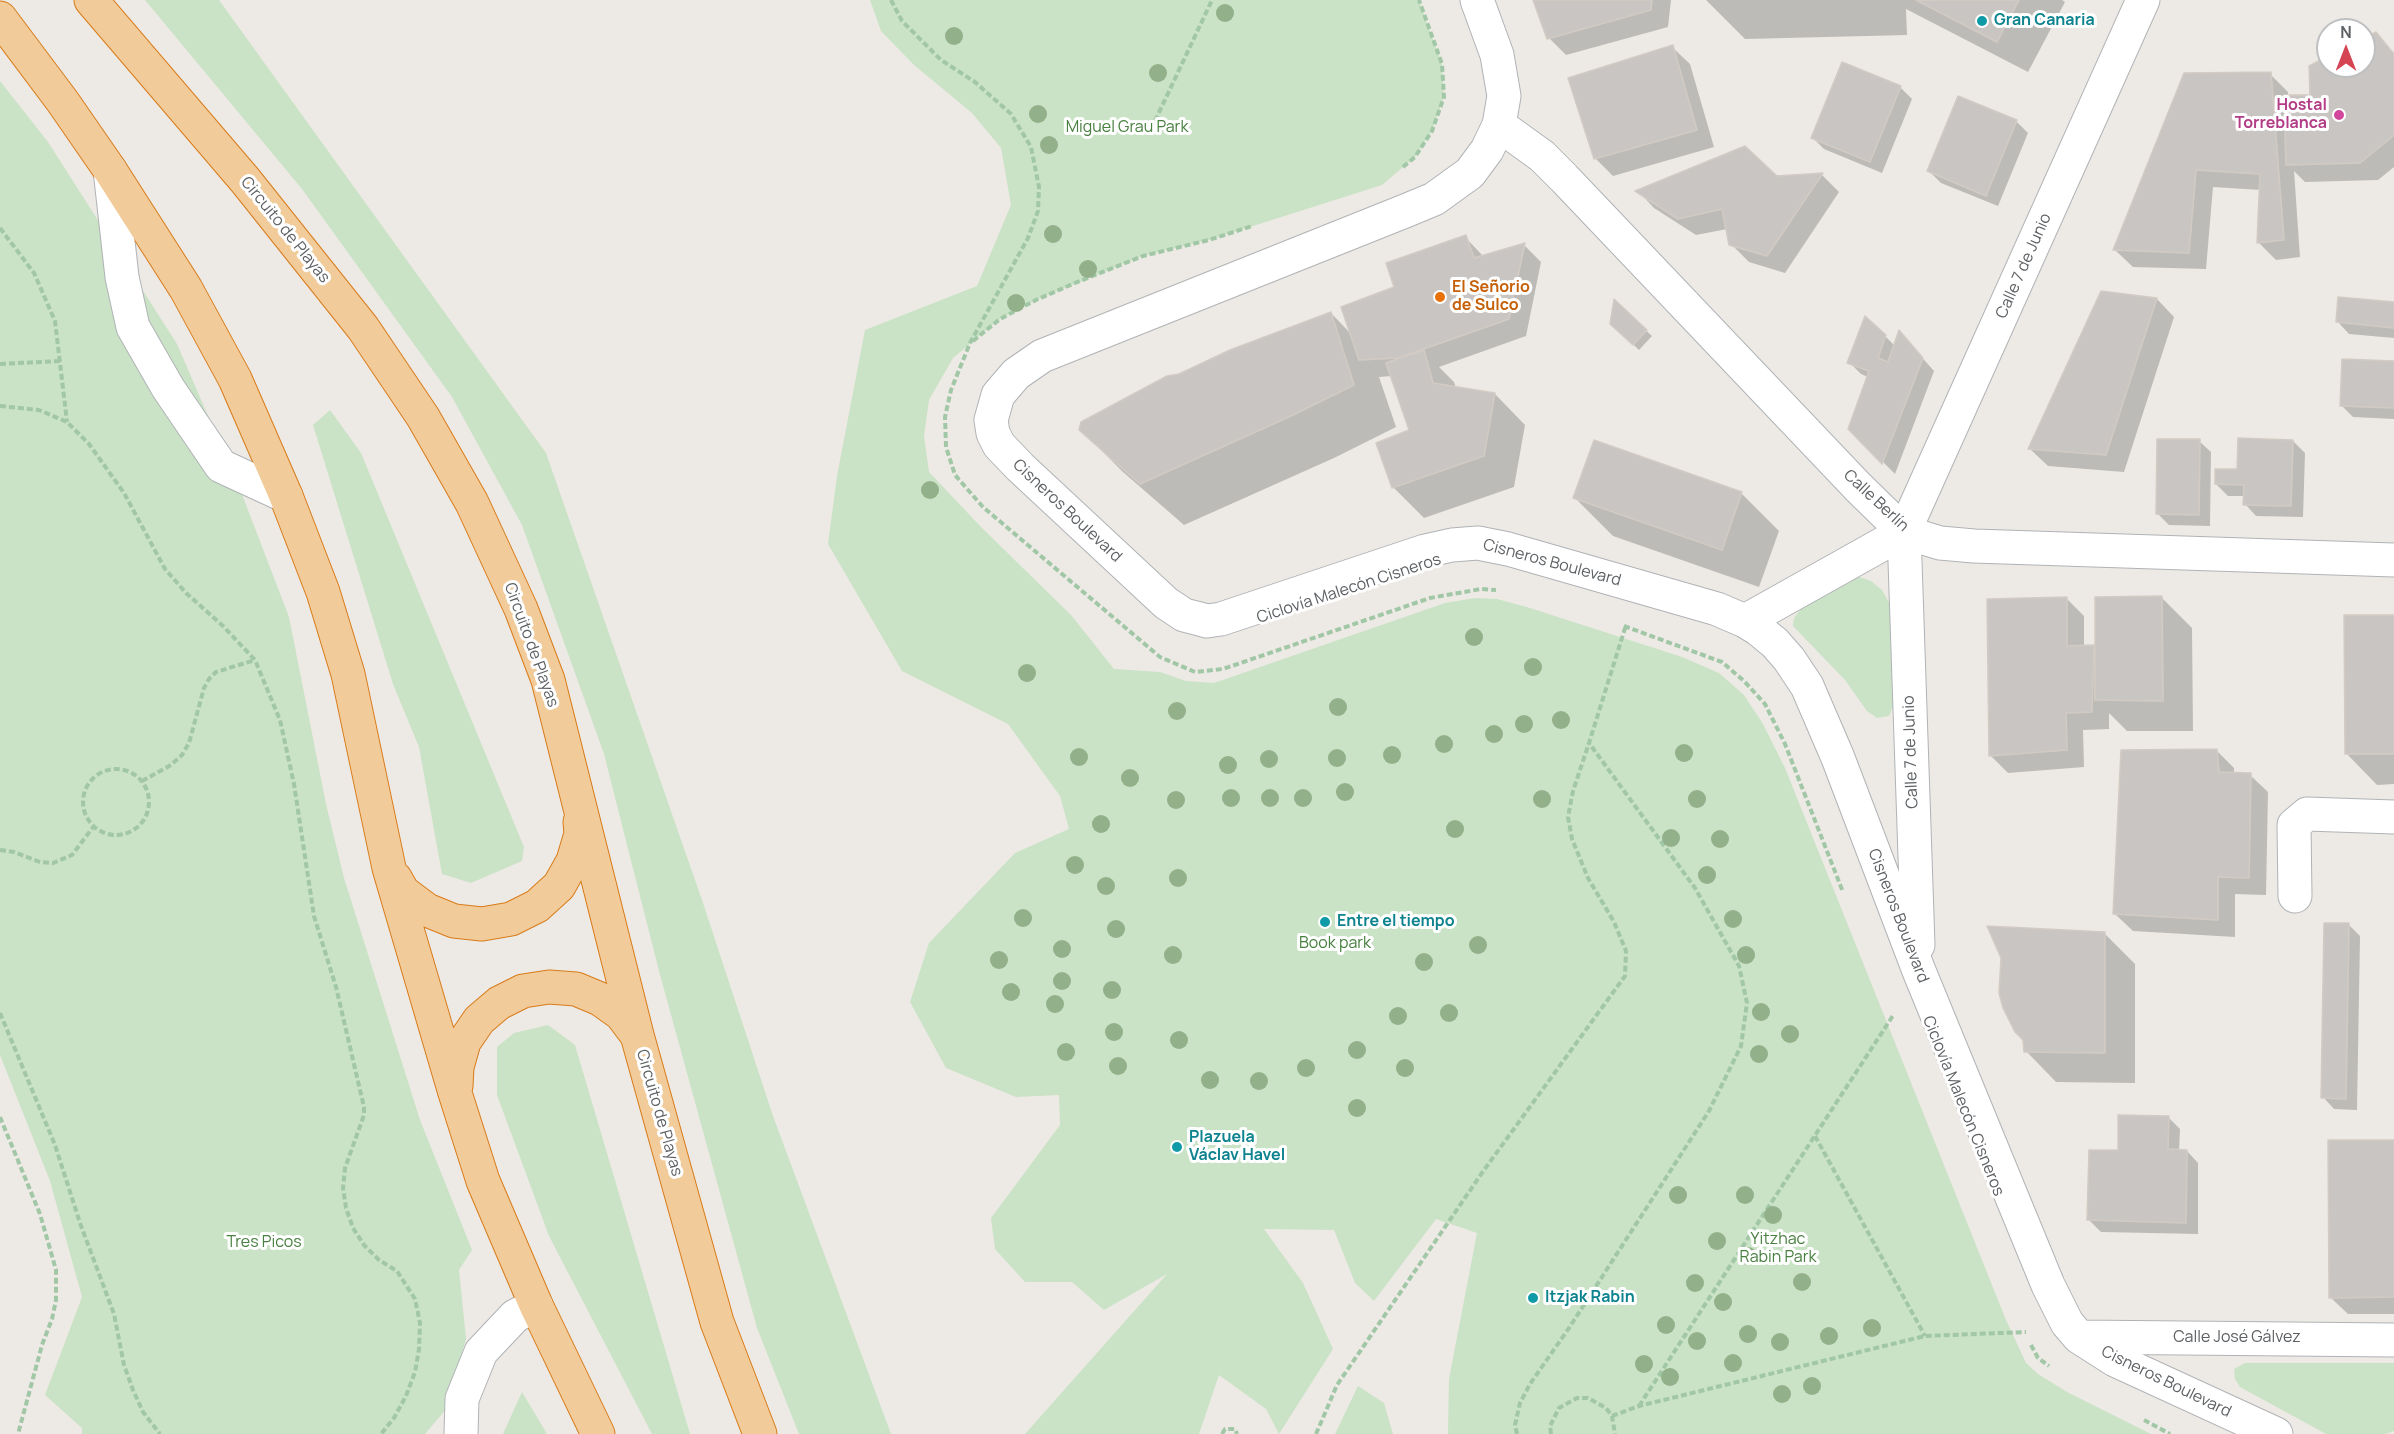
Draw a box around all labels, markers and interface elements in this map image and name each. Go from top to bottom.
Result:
place label: Gran Canaria [1994,11,2095,31]
marker: Gran Canaria [1975,14,1989,28]
north arrow [2316,18,2376,78]
text: N [2340,21,2352,43]
place label: Hostal Torreblanca [2235,96,2327,134]
marker: Hostal Torreblanca [2332,108,2346,122]
park label: Miguel Grau Park [1066,118,1188,138]
street label: Circuito de Playas [236,173,334,287]
street label: Calle 7 de Junio [1992,210,2056,322]
place label: El Señorio de Sulco [1452,278,1530,316]
marker: El Señorio de Sulco [1433,290,1447,304]
street label: Cisneros Boulevard [1008,456,1126,566]
street label: Calle Berlín [1839,466,1913,536]
street label: Cisneros Boulevard [1481,535,1623,591]
street label: Ciclovía Malecón Cisneros [1254,550,1444,628]
street label: Circuito de Playas [500,580,562,710]
street label: Calle 7 de Junio [1899,695,1923,809]
street label: Cisneros Boulevard [1864,846,1932,986]
place label: Entre el tiempo [1337,912,1455,932]
marker: Entre el tiempo [1318,915,1332,929]
park label: Book park [1299,934,1371,954]
street label: Ciclovía Malecón Cisneros [1918,1013,2008,1199]
street label: Circuito de Playas [632,1047,686,1179]
place label: Plazuela Václav Havel [1189,1128,1285,1166]
marker: Plazuela Václav Havel [1170,1140,1184,1154]
park label: Yitzhac Rabin Park [1740,1230,1816,1268]
park label: Tres Picos [226,1233,302,1253]
place label: Itzjak Rabin [1545,1288,1635,1308]
marker: Itzjak Rabin [1526,1291,1540,1305]
street label: Calle José Gálvez [2173,1328,2301,1348]
street label: Cisneros Boulevard [2098,1342,2234,1422]

